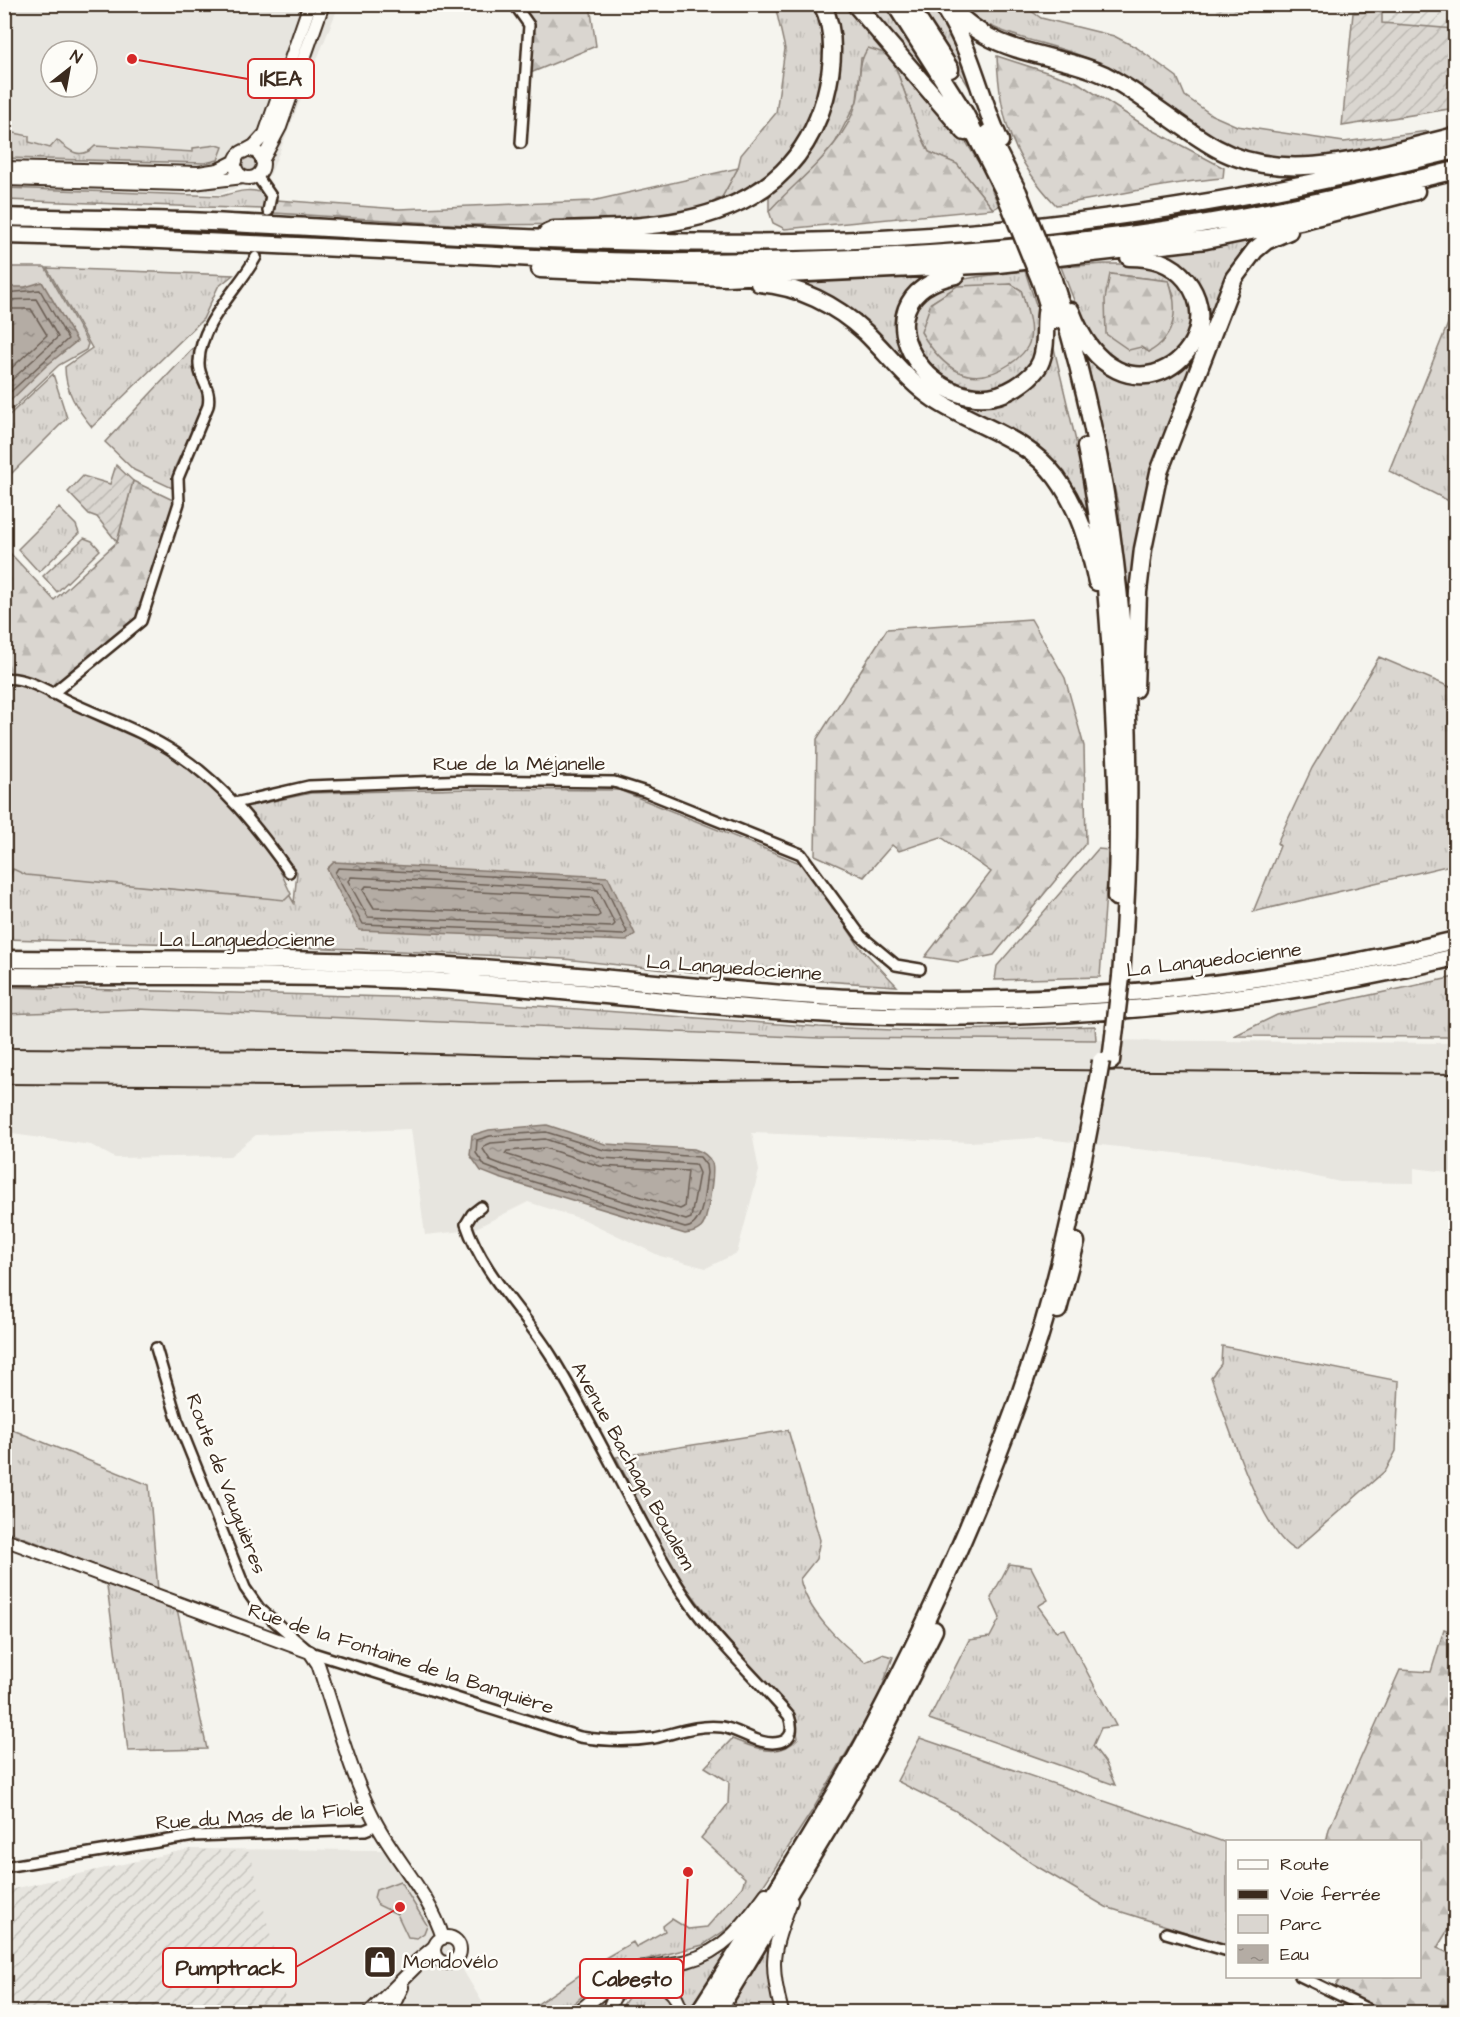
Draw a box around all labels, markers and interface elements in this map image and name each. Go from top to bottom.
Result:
north arrow [39,39,99,99]
text: N [66,45,86,69]
callout: IKEA [248,59,314,98]
text: IKEA [260,65,302,94]
street label: Rue de la Méjanelle [433,750,606,778]
street label: La Languedocienne [159,926,335,955]
street label: La Languedocienne [1125,935,1303,986]
street label: La Languedocienne [645,948,823,989]
street label: Avenue Bachaga Boualem [563,1357,702,1576]
street label: Route de Vauguières [178,1390,273,1578]
street label: Rue de la Fontaine de la Banquière [245,1596,558,1722]
street label: Rue du Mas de la Fiole [155,1795,365,1837]
legend [1226,1840,1421,1978]
text: Route [1280,1852,1329,1877]
text: Voie ferrée [1280,1882,1381,1907]
text: Parc [1280,1912,1322,1937]
text: Eau [1280,1942,1309,1967]
shop icon: Mondovélo [362,1944,398,1980]
callout: Pumptrack [163,1948,296,1987]
place label: Mondovélo [403,1948,498,1976]
text: Pumptrack [175,1954,285,1984]
callout: Cabesto [580,1959,683,1998]
text: Cabesto [592,1965,672,1994]

